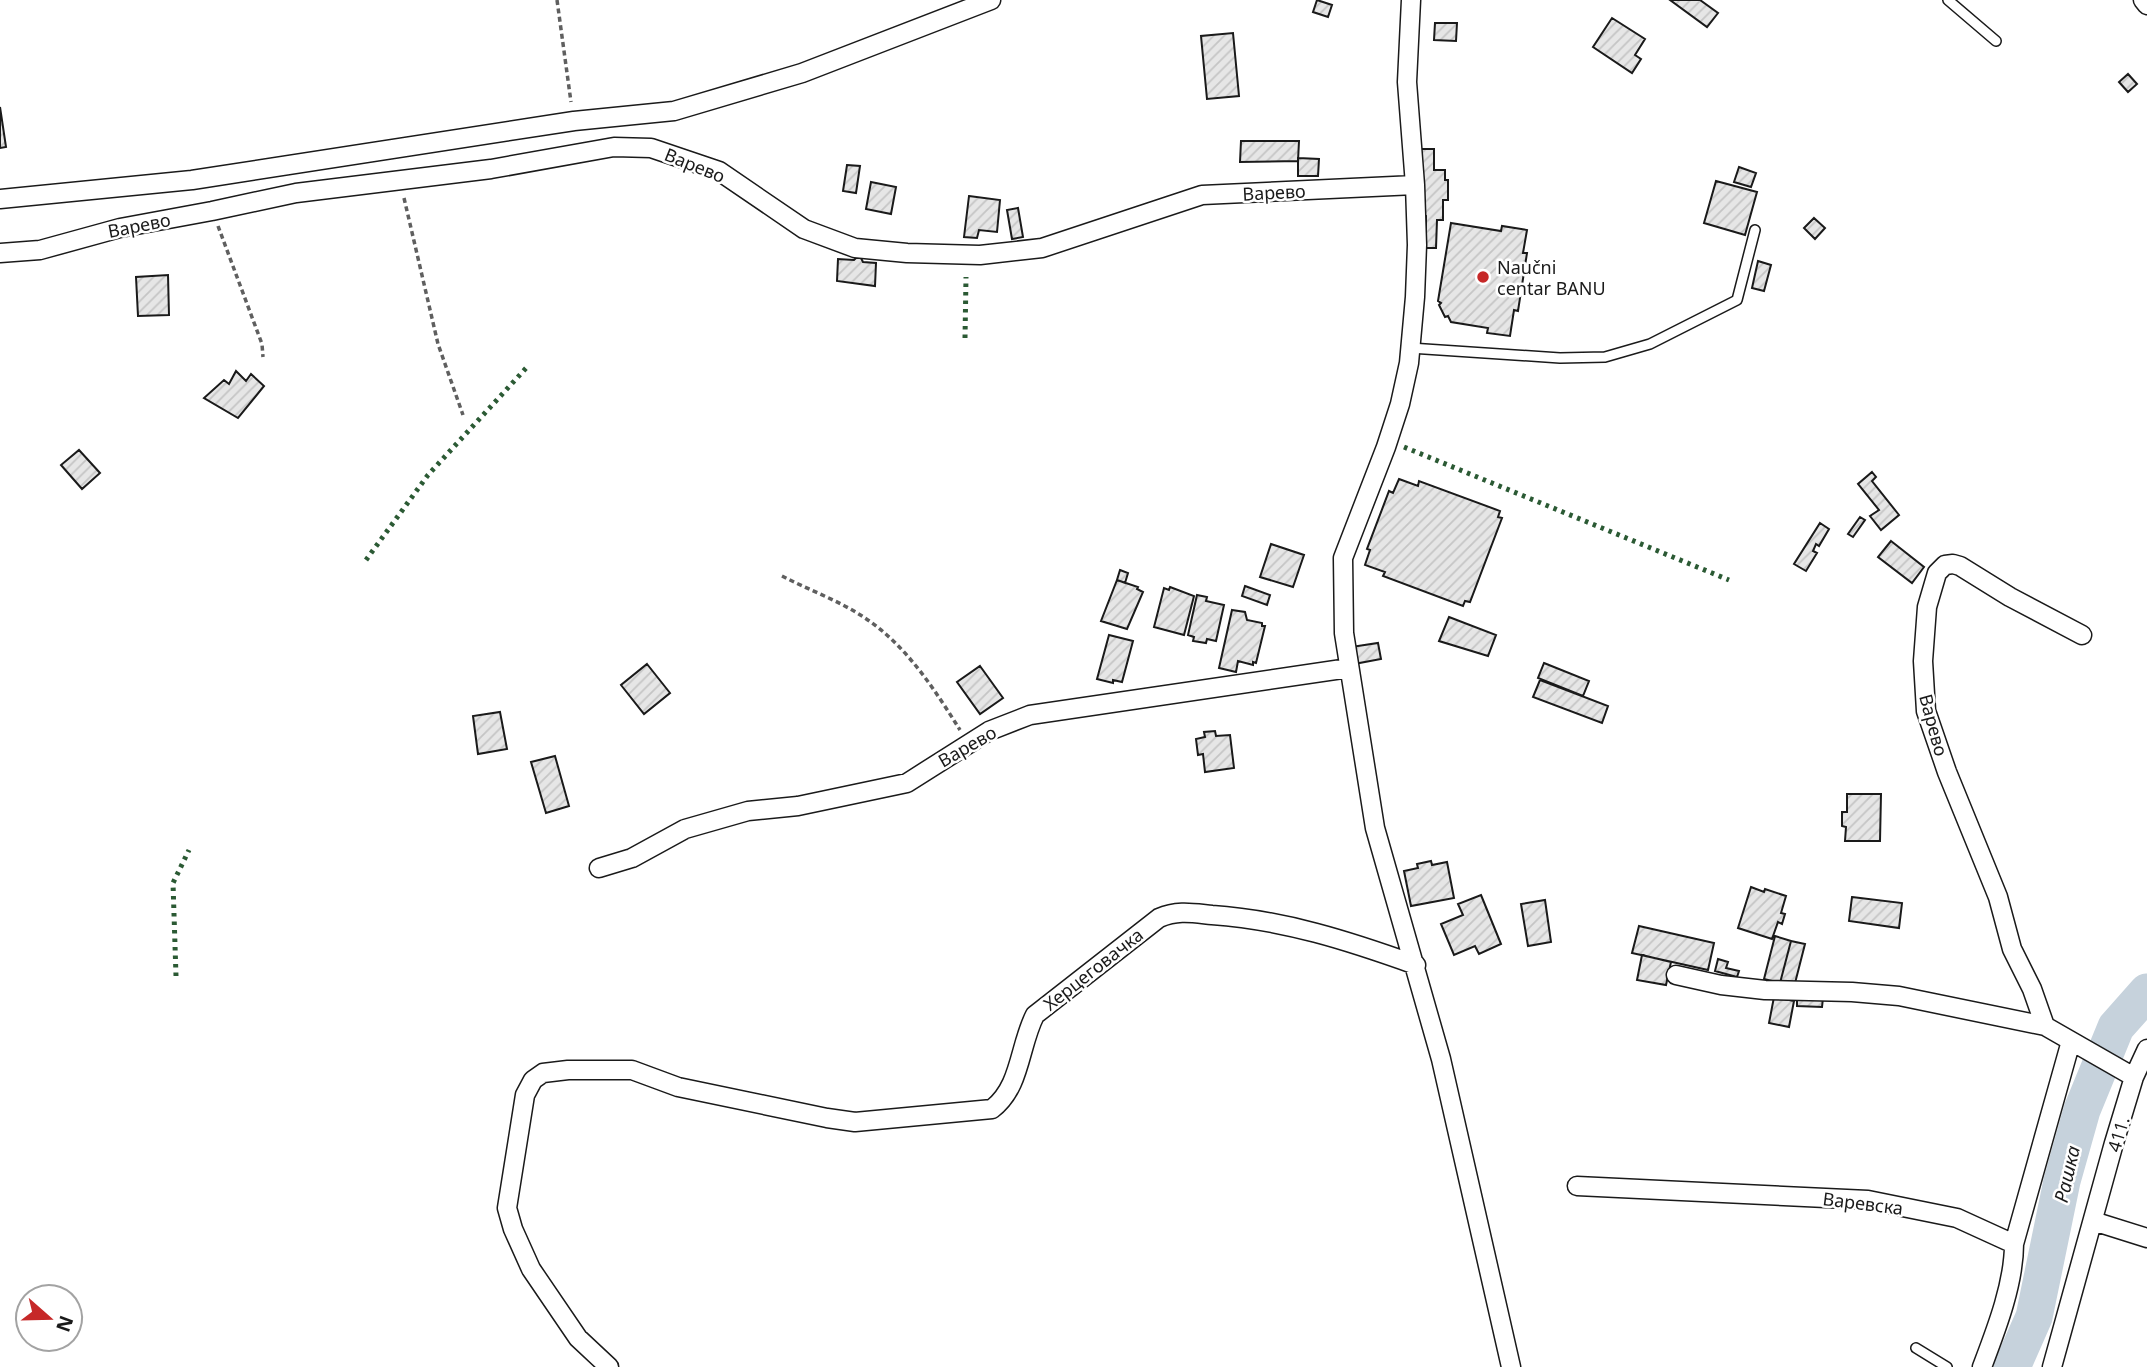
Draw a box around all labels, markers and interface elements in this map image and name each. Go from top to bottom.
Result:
street label: Варево [661,142,729,188]
street label: Варево [1242,178,1306,206]
street label: Варево [106,207,172,243]
place label: Naučni centar BANU [1497,255,1606,300]
marker: Naučni centar BANU [1475,269,1491,285]
street label: Варево [1914,691,1954,759]
street label: Варево [934,720,1000,772]
street label: Херцеговачка [1038,922,1148,1016]
street label: 411. [2101,1113,2135,1155]
water label: Рашка [2048,1143,2086,1205]
street label: Варевска [1821,1186,1905,1220]
north arrow [14,1283,84,1353]
text: N [50,1312,80,1336]

